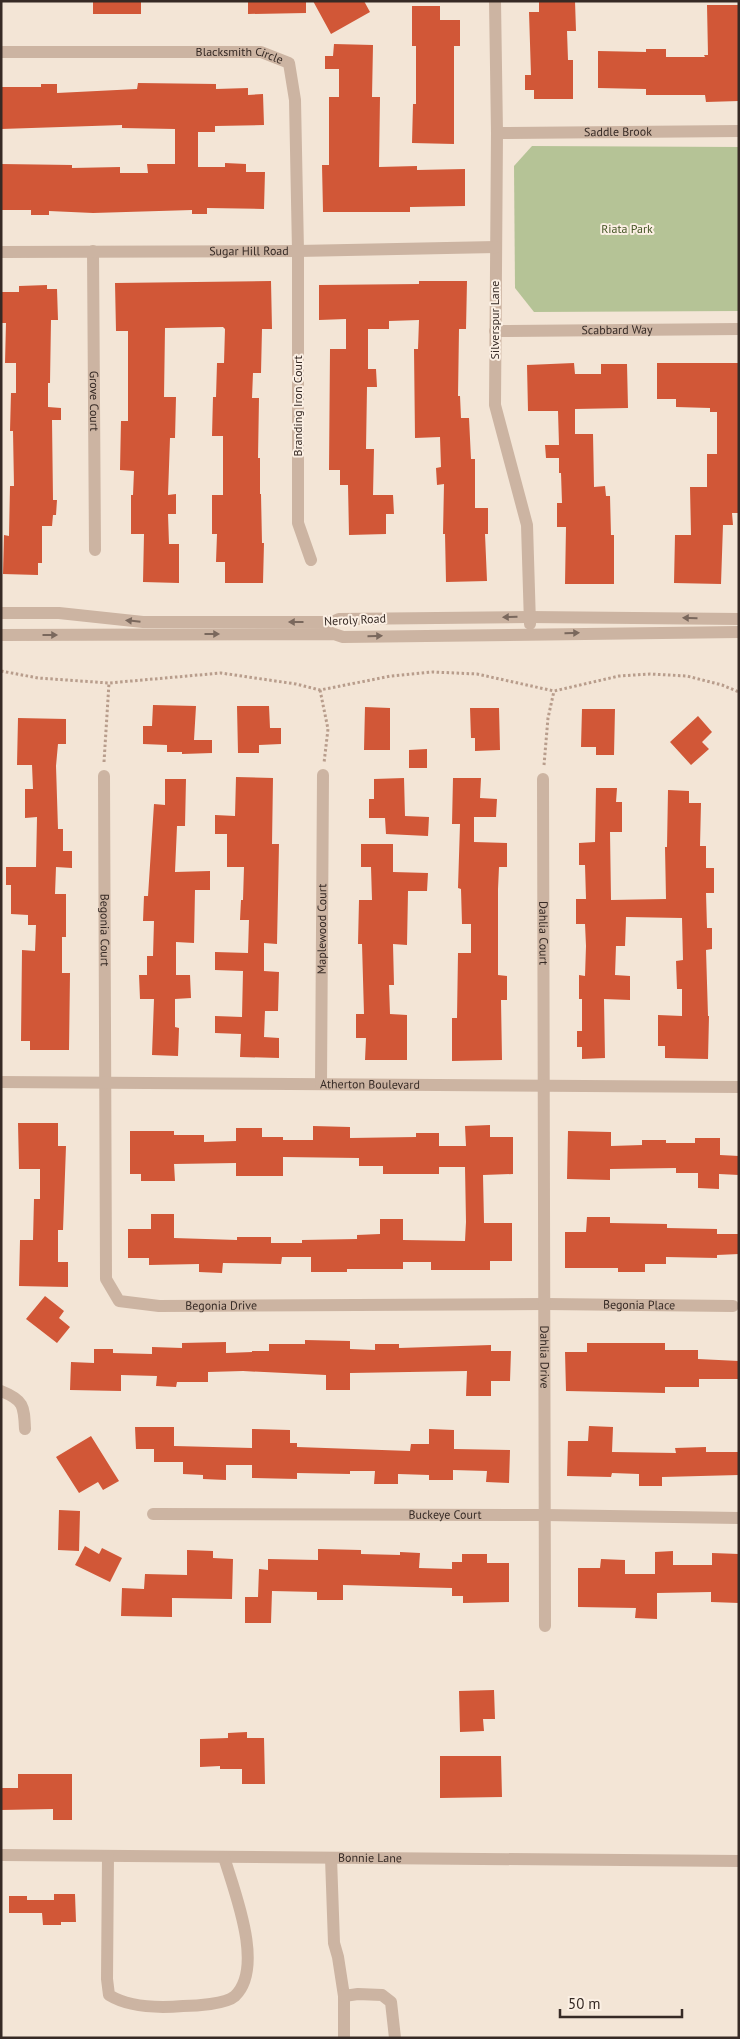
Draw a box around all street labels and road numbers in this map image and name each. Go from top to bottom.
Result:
street label: Blacksmith Circle [196,44,286,67]
street label: Saddle Brook [584,124,652,139]
street label: Sugar Hill Road [209,243,289,258]
street label: Silverspur Lane [487,281,502,359]
street label: Scabbard Way [581,322,653,337]
street label: Branding Iron Court [290,355,305,457]
street label: Grove Court [87,371,102,431]
street label: Neroly Road [324,610,386,629]
street label: Maplewood Court [314,884,329,974]
street label: Begonia Court [97,894,113,966]
street label: Dahlia Court [536,901,551,965]
street label: Atherton Boulevard [320,1076,420,1092]
street label: Begonia Drive [185,1297,257,1313]
street label: Begonia Place [603,1297,675,1312]
street label: Dahlia Drive [537,1325,552,1389]
street label: Buckeye Court [408,1507,482,1522]
street label: Bonnie Lane [338,1850,402,1865]

